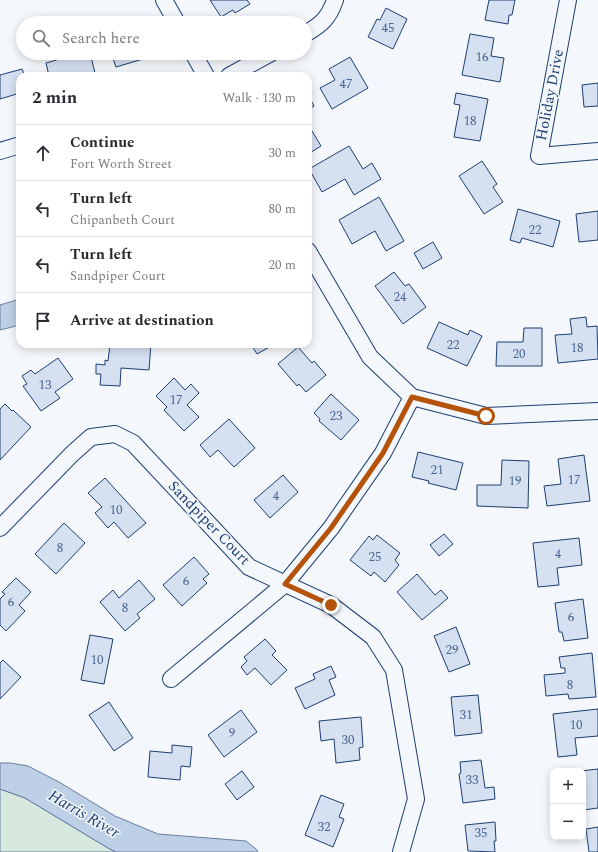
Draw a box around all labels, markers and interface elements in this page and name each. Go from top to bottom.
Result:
search box [16,16,312,60]
house number: 45 [382,18,395,38]
icon: search [30,27,52,49]
text: Search here [62,27,140,50]
house number: 16 [476,47,489,67]
street label: Holiday Drive [530,47,570,143]
house number: 47 [340,74,353,94]
text: 2 min [32,85,77,111]
text: Walk · 130 m [222,88,296,108]
house number: 18 [464,111,477,131]
text: Continue [70,131,135,154]
icon: ahead [32,142,54,164]
text: 30 m [269,143,296,163]
text: Fort Worth Street [70,154,172,174]
text: Turn left [70,187,132,210]
icon: left [32,198,54,220]
text: 80 m [269,199,296,219]
text: Chipanbeth Court [70,210,175,230]
house number: 22 [529,220,542,240]
text: Turn left [70,243,132,266]
icon: left [32,254,54,276]
text: 20 m [269,255,296,275]
text: Sandpiper Court [70,266,165,286]
house number: 24 [394,287,407,307]
text: Arrive at destination [70,309,214,332]
icon: arrive [32,310,54,332]
house number: 22 [447,335,460,355]
house number: 18 [571,338,584,358]
house number: 20 [513,344,526,364]
house number: 13 [39,375,52,395]
house number: 17 [170,390,183,410]
house number: 23 [330,406,343,426]
route start [477,407,495,425]
house number: 21 [431,460,444,480]
house number: 17 [568,470,581,490]
house number: 19 [509,471,522,491]
street label: Sandpiper Court [162,475,256,571]
house number: 4 [273,486,280,506]
house number: 10 [110,500,123,520]
house number: 8 [57,538,63,558]
house number: 4 [555,544,562,564]
house number: 25 [369,547,382,567]
house number: 6 [183,571,190,591]
house number: 6 [8,592,15,612]
route end [322,596,340,614]
house number: 8 [122,598,128,618]
house number: 6 [568,607,575,627]
house number: 29 [446,640,459,660]
house number: 10 [91,650,104,670]
house number: 8 [567,675,573,695]
house number: 31 [460,705,473,725]
house number: 10 [570,715,583,735]
house number: 9 [229,723,236,743]
house number: 30 [342,730,355,750]
map controls [550,768,586,840]
button: + [550,768,586,804]
house number: 33 [466,770,479,790]
water label: Harris River [44,784,125,844]
button: − [550,804,586,840]
house number: 32 [318,817,331,837]
house number: 35 [475,823,488,843]

